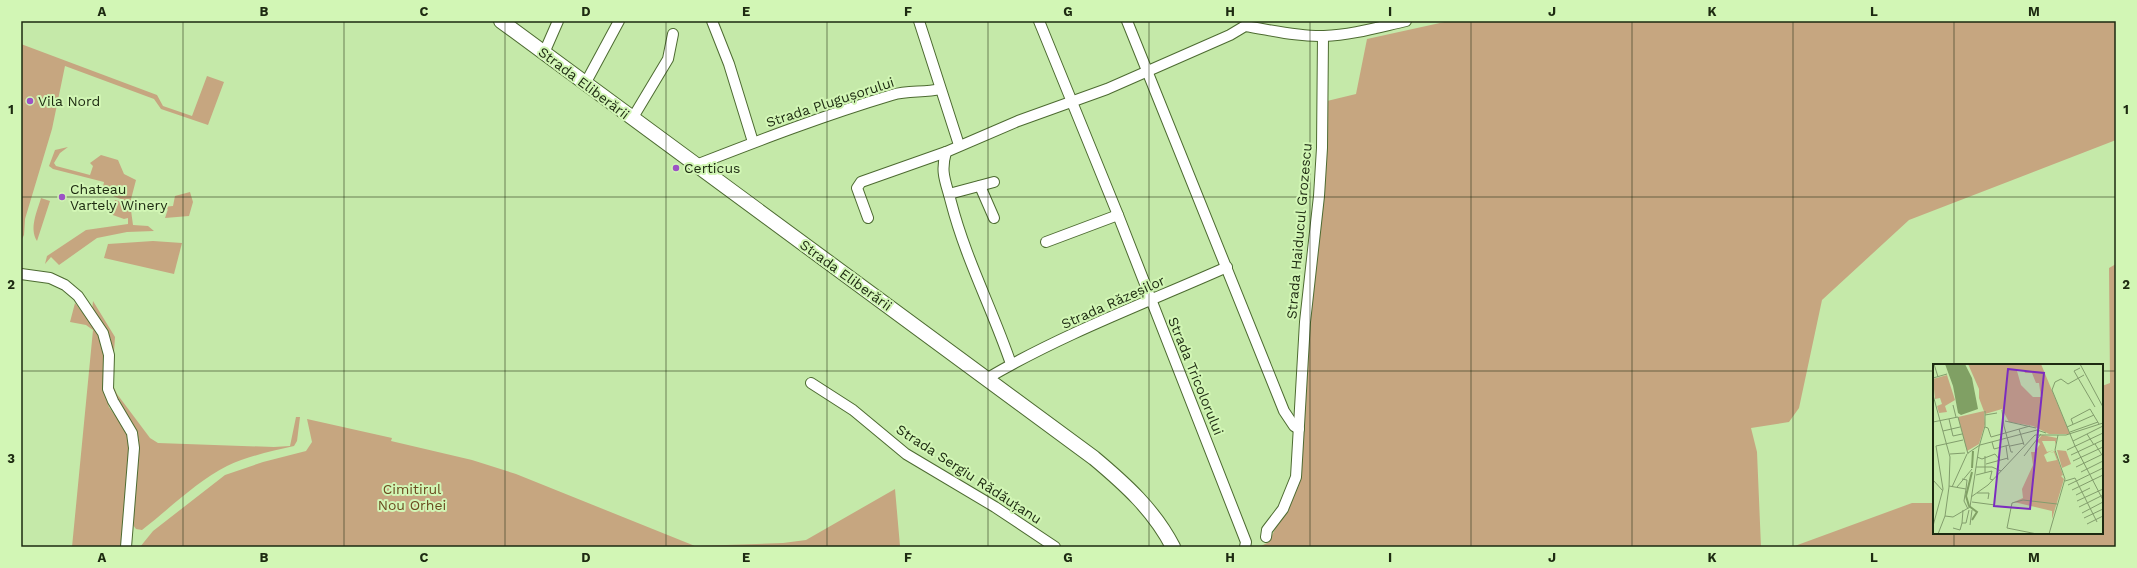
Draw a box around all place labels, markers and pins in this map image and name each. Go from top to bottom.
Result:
place label: Vila Nord [38,93,100,109]
marker: Vila Nord [25,96,35,106]
place label: Certicus [684,160,740,176]
marker: Certicus [671,163,681,173]
place label: Chateau Vartely Winery [70,181,168,213]
marker: Chateau Vartely Winery [57,192,67,202]

